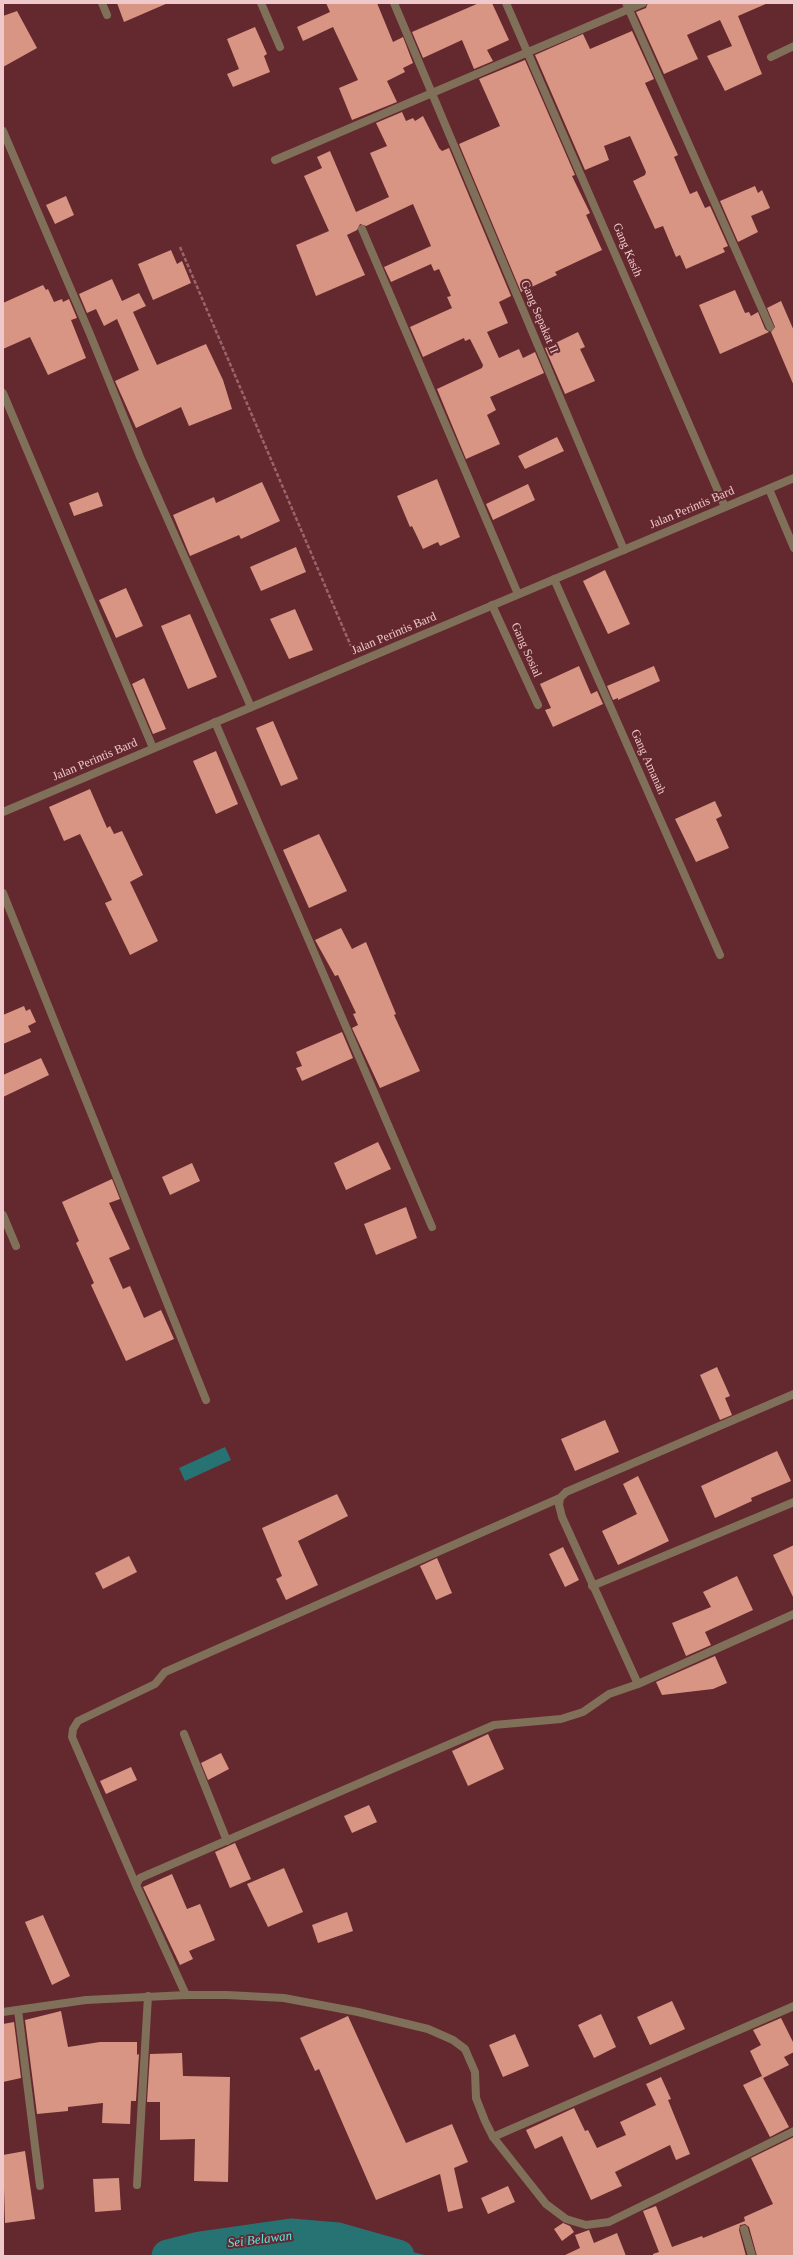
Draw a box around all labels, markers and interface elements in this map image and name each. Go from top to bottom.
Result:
street label: Gang Kasih [609,221,645,279]
street label: Gang Sepakat II [517,278,561,356]
street label: Jalan Perintis Bard [647,484,737,532]
street label: Jalan Perintis Bard [349,610,439,658]
street label: Gang Sosial [508,620,544,680]
street label: Gang Amanah [627,727,669,797]
street label: Jalan Perintis Bard [50,736,140,784]
water label: Sei Belawan [227,2228,293,2252]

